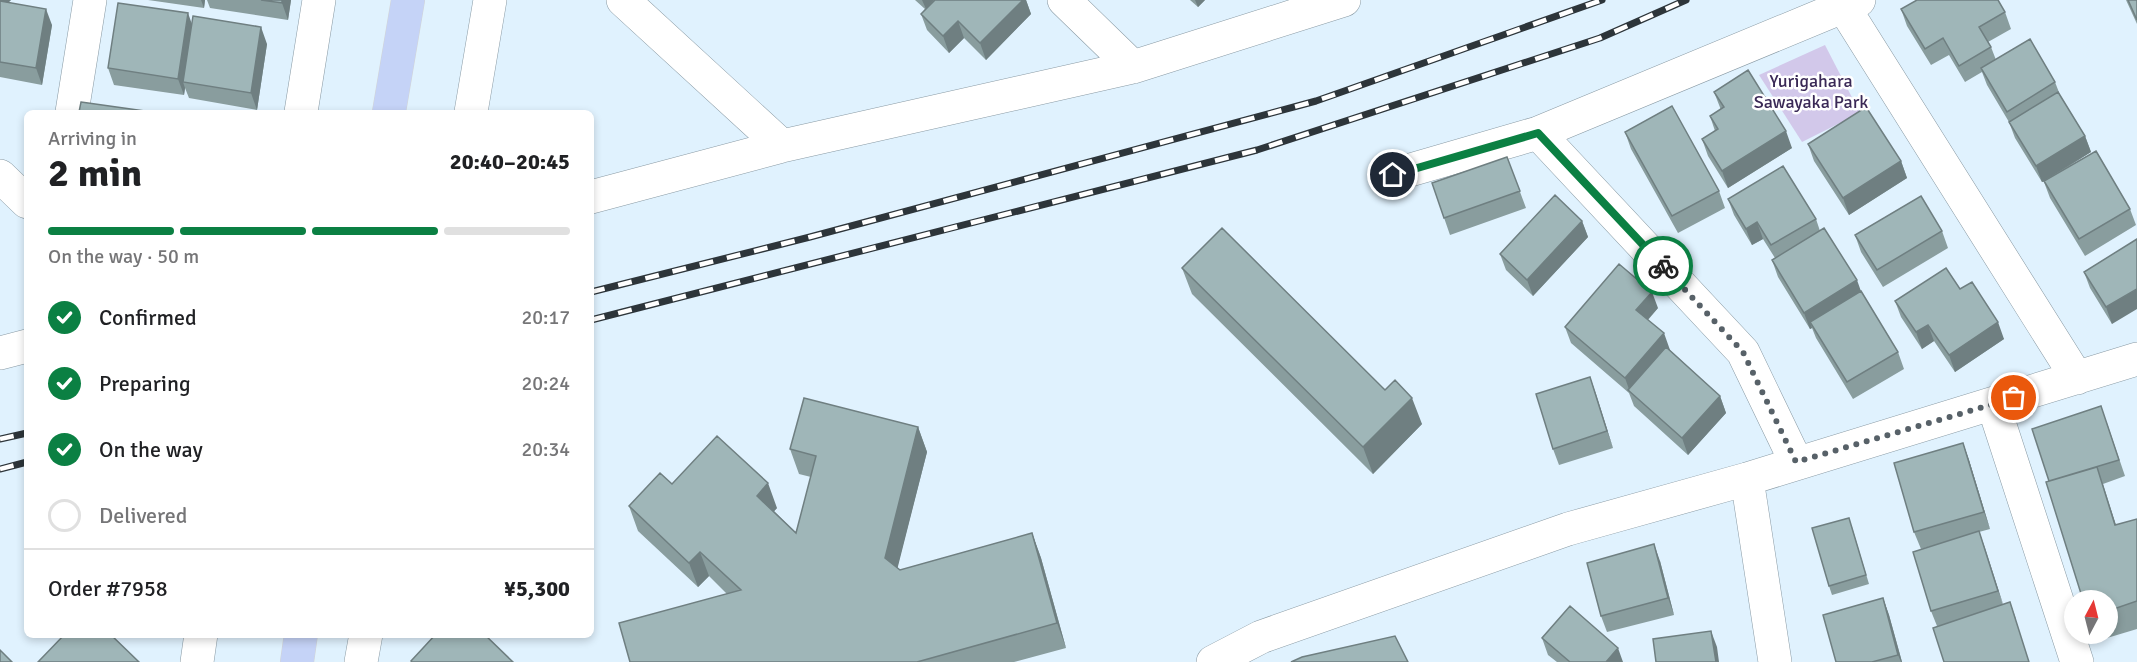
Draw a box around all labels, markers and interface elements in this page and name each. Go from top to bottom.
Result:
park label: Yurigahara Sawayaka Park [1754,70,1868,113]
text: Arriving in [48,126,137,151]
text: 20:40–20:45 [450,148,570,175]
text: 2 min [48,149,142,197]
pin [1367,149,1418,200]
icon: home [1376,158,1409,191]
courier [1633,236,1693,296]
text: On the way · 50 m [48,244,199,269]
icon: bike [1647,250,1680,283]
icon: check [48,301,81,334]
text: Confirmed [99,304,197,331]
text: 20:17 [521,305,570,330]
icon: check [48,367,81,400]
text: Preparing [99,370,191,397]
text: 20:24 [521,371,570,396]
pin [1988,372,2039,423]
icon: bag [1997,381,2030,414]
icon: check [48,433,81,466]
text: On the way [99,436,203,463]
text: 20:34 [521,437,570,462]
text: Delivered [99,502,187,529]
text: Order #7958 [48,575,168,602]
text: ¥5,300 [504,575,570,602]
north arrow [2064,590,2118,644]
map controls [2064,590,2118,644]

